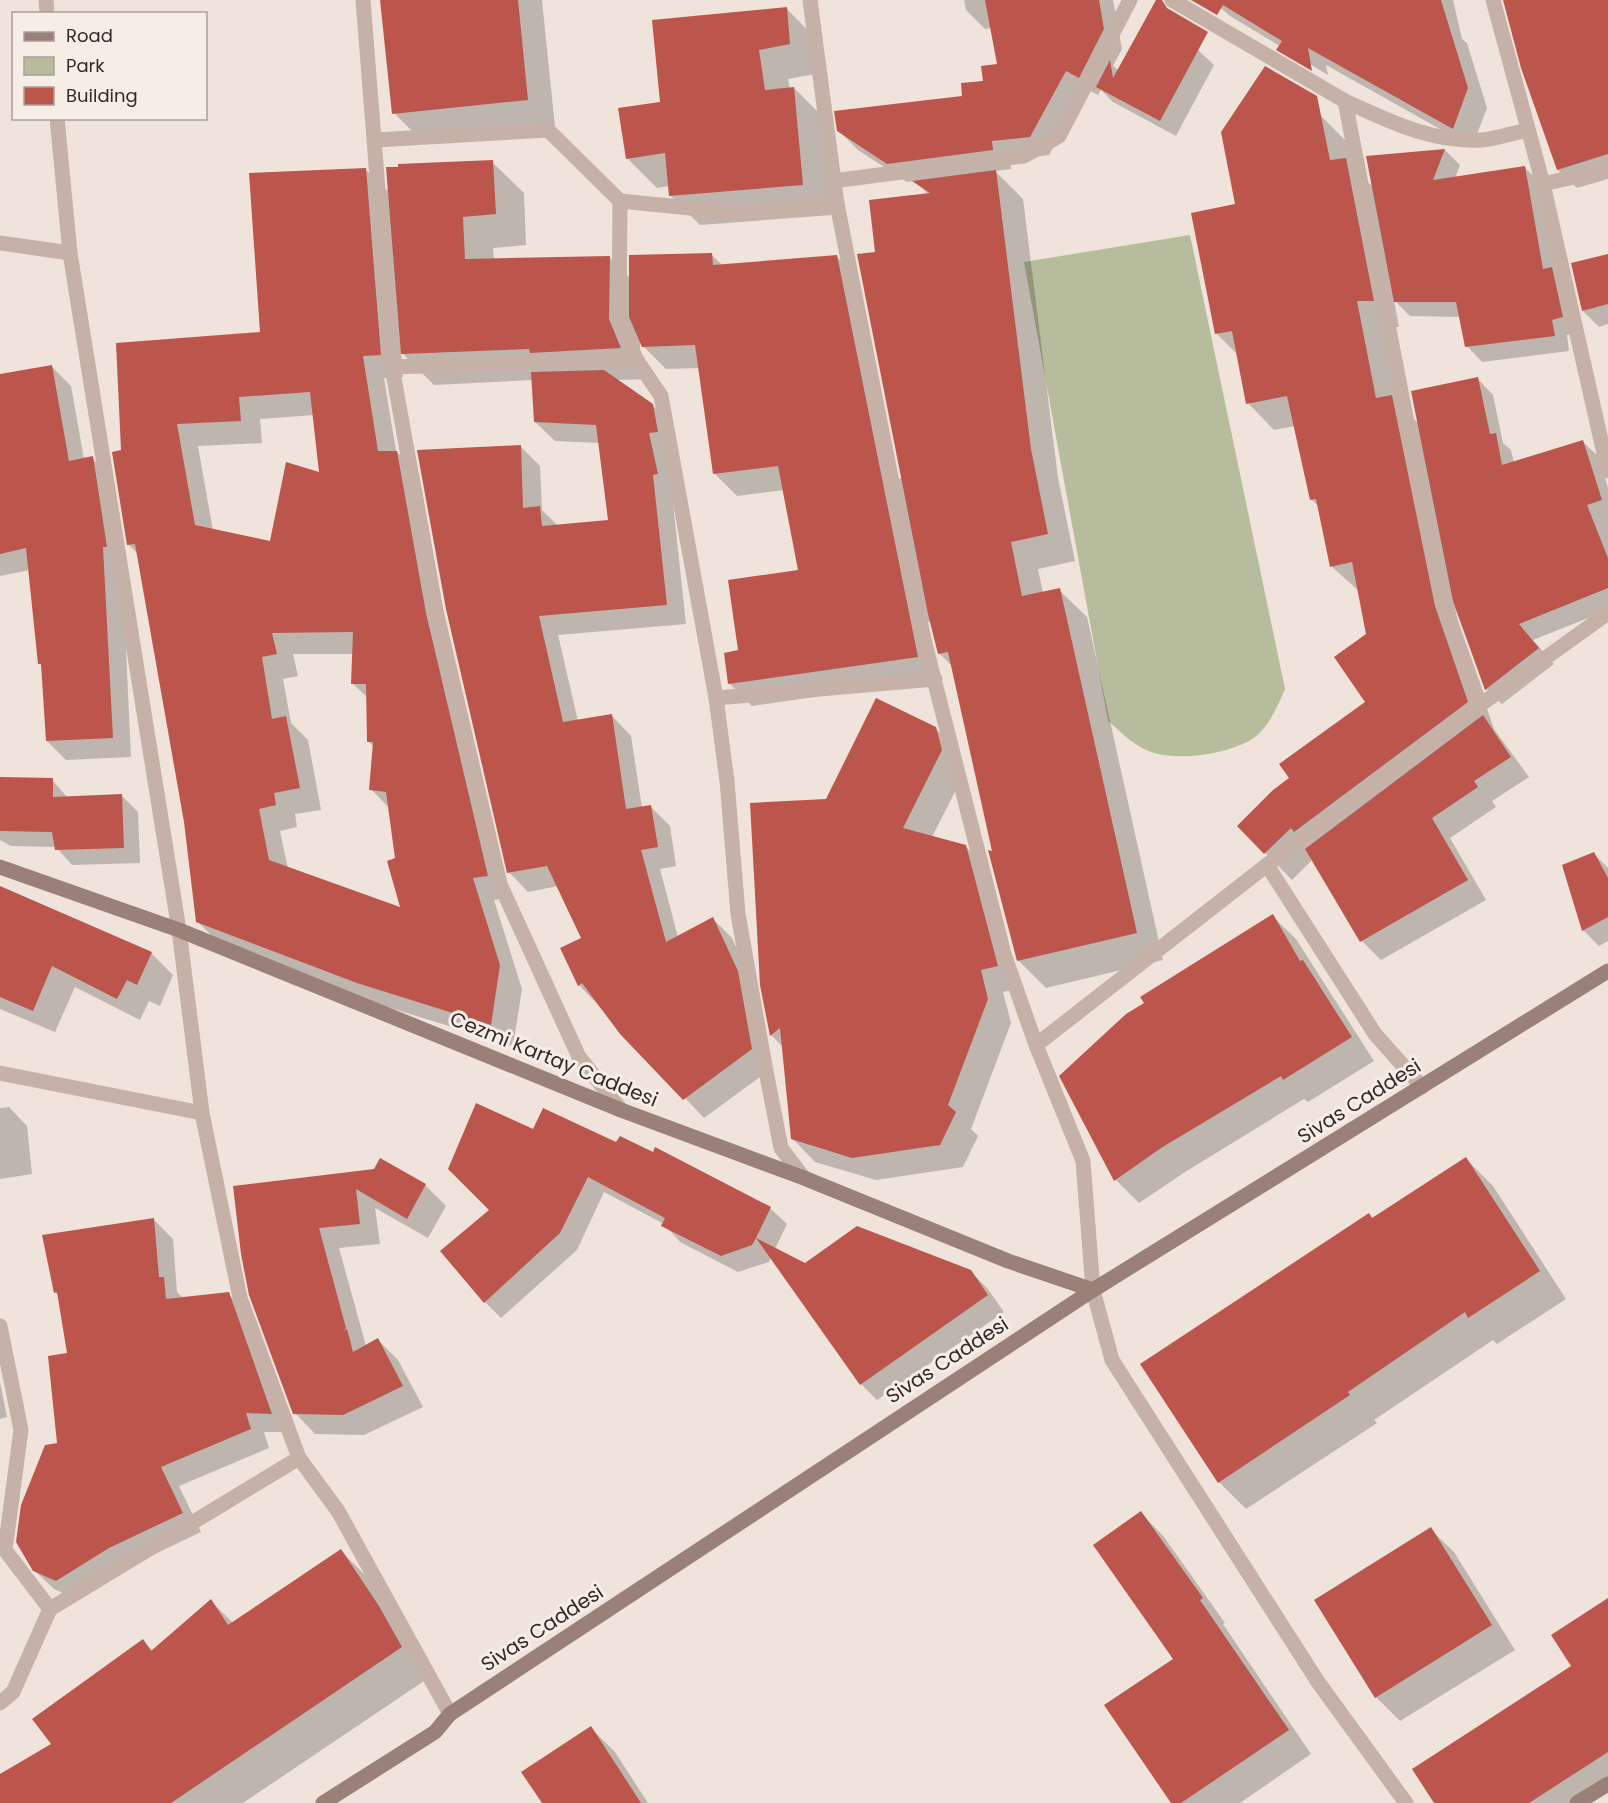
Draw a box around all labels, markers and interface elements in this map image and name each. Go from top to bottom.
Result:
legend [12,12,207,120]
text: Road [66,23,113,48]
text: Park [66,53,105,78]
text: Building [66,83,138,108]
street label: Cezmi Kartay Caddesi [446,1004,662,1114]
street label: Sivas Caddesi [1292,1052,1426,1150]
street label: Sivas Caddesi [880,1310,1014,1410]
street label: Sivas Caddesi [475,1578,609,1678]

